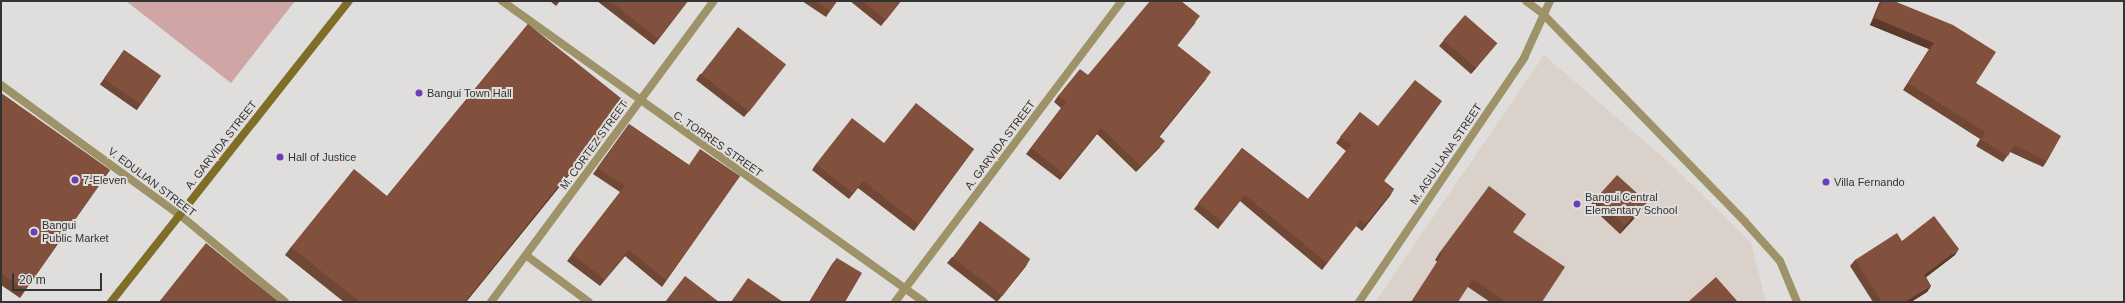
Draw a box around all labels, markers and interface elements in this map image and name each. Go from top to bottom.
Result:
place label: Bangui Town Hall [427,86,512,100]
marker: Bangui Town Hall [414,88,424,98]
street label: A. GARVIDA STREET [962,97,1038,193]
street label: A. GARVIDA STREET [182,98,260,192]
street label: M. CORTEZ STREET [557,98,631,192]
street label: M. AGULLANA STREET [1407,100,1485,208]
street label: C. TORRES STREET [671,108,765,180]
street label: V. EDULIAN STREET [105,145,199,219]
place label: Hall of Justice [288,150,356,164]
marker: Hall of Justice [275,152,285,162]
place label: 7-Eleven [83,173,126,187]
marker: 7-Eleven [70,175,80,185]
place label: Villa Fernando [1834,175,1905,189]
marker: Villa Fernando [1821,177,1831,187]
place label: Bangui Central Elementary School [1585,191,1677,217]
marker: Bangui Central Elementary School [1572,199,1582,209]
place label: Bangui Public Market [42,219,109,245]
marker: Bangui Public Market [29,227,39,237]
scale bar [14,265,104,291]
text: 20 m [19,273,46,287]

